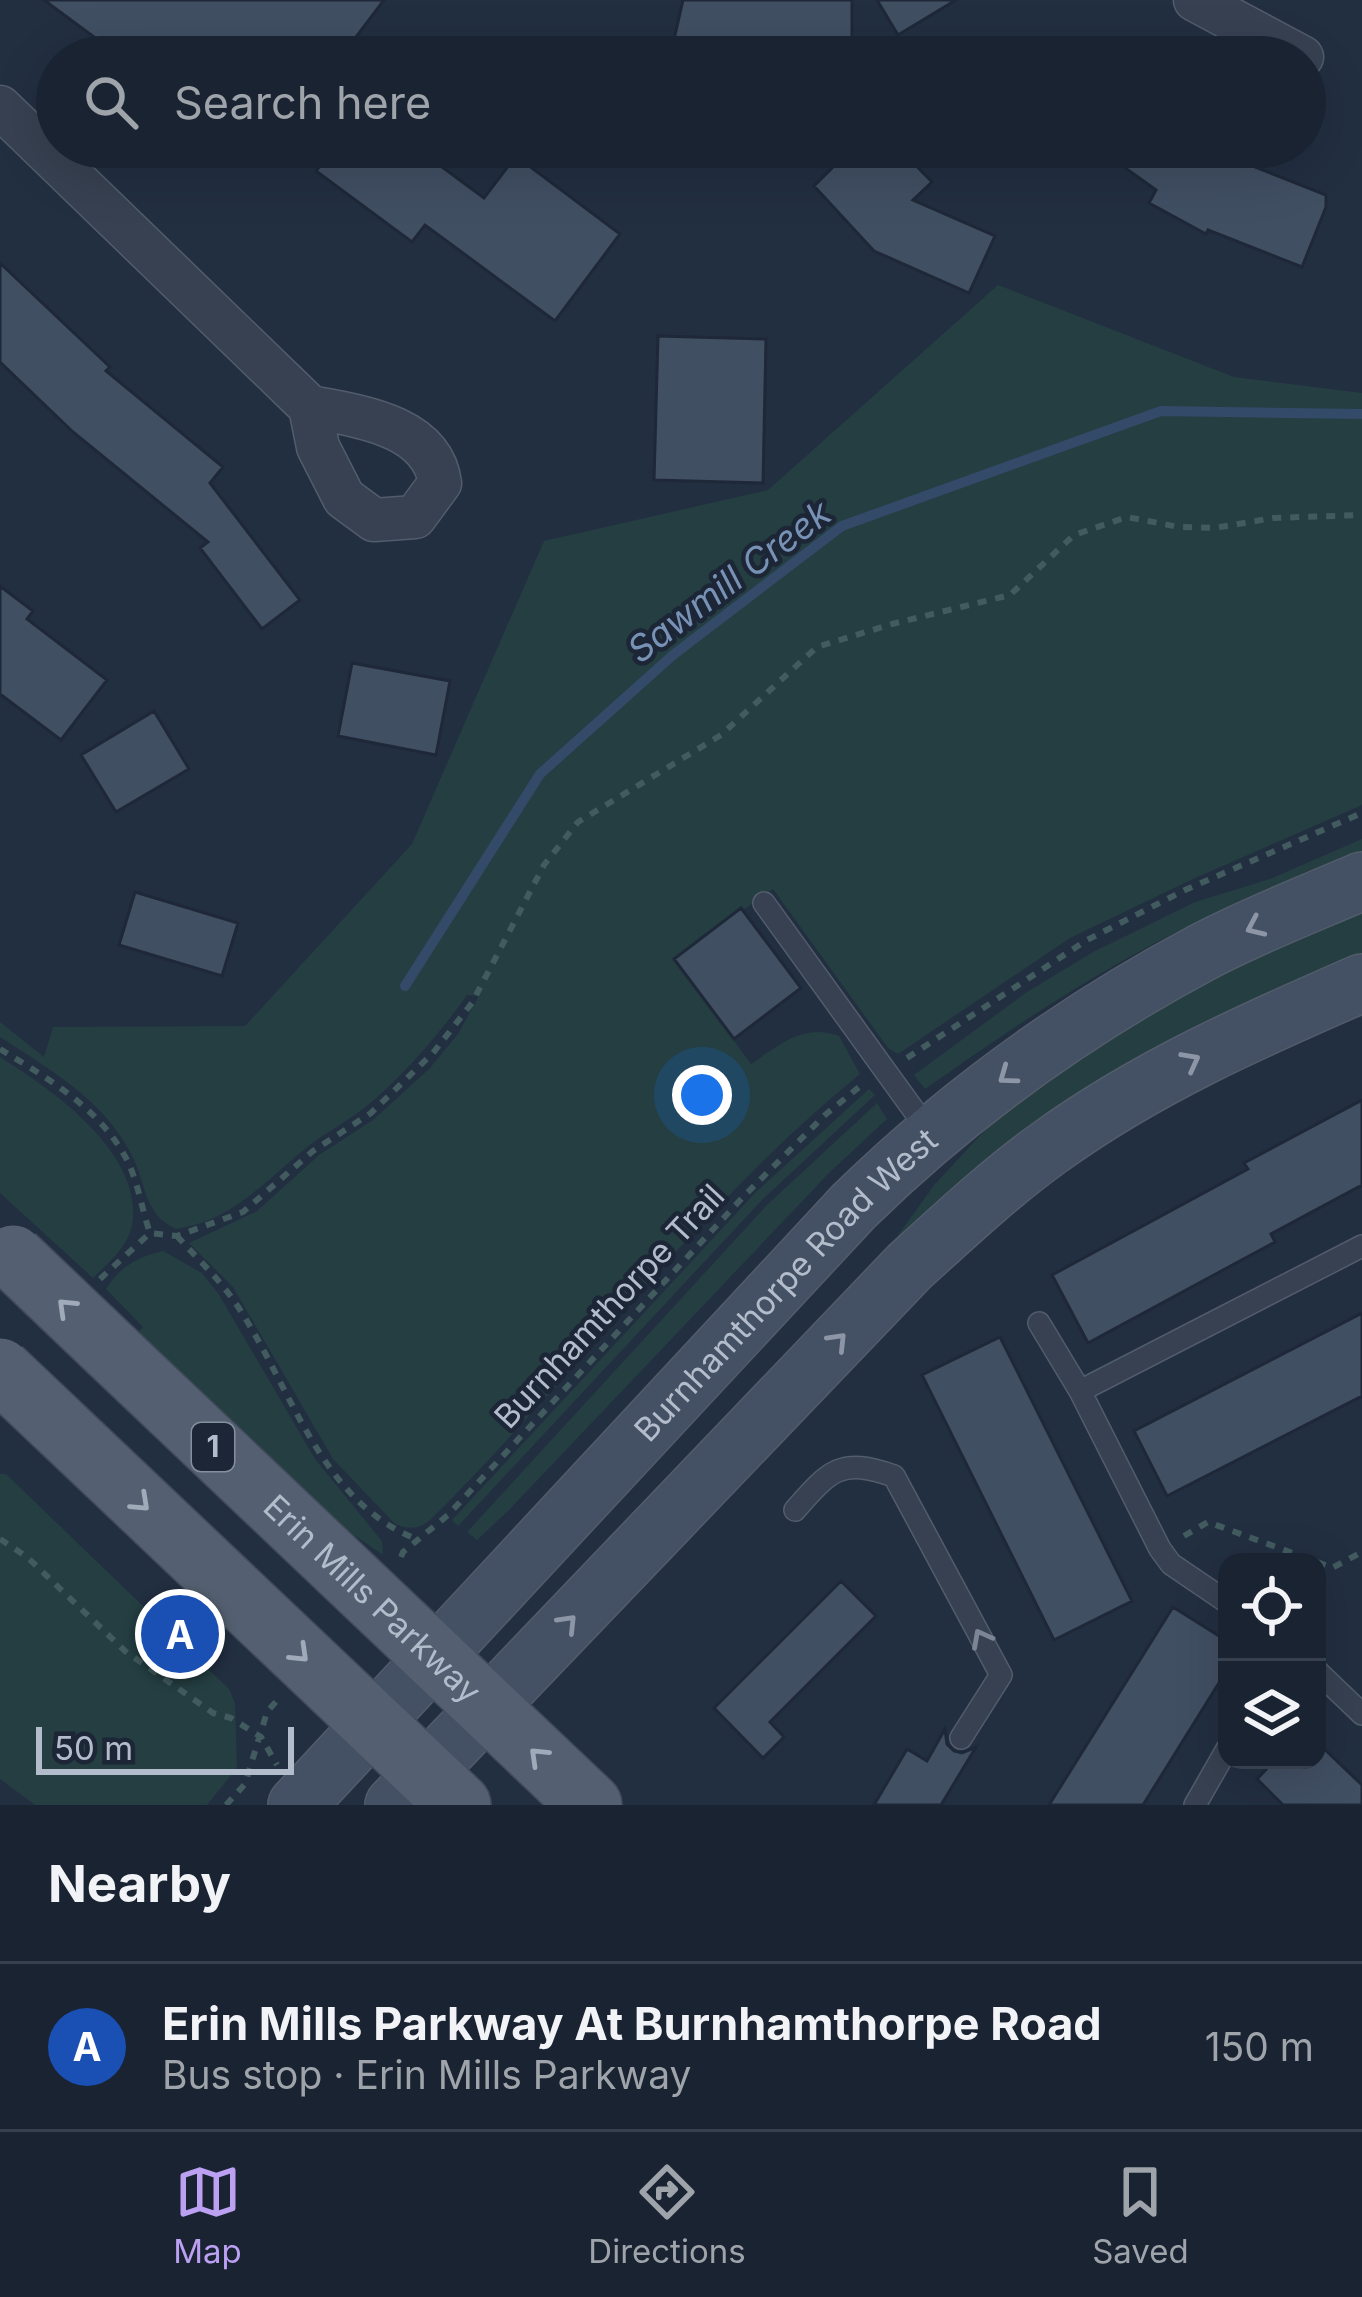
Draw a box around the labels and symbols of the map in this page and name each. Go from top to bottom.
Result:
water label: Sawmill Creek [619,490,840,672]
one-way arrow [1246,913,1267,937]
one-way arrow [1178,1052,1199,1075]
one-way arrow [999,1061,1020,1083]
your location [672,1065,732,1125]
street label: Burnhamthorpe Road West [626,1119,945,1449]
street label: Burnhamthorpe Trail [486,1176,732,1436]
one-way arrow [58,1300,79,1322]
one-way arrow [823,1334,845,1355]
road number: 1 [192,1423,234,1471]
street label: Erin Mills Parkway [256,1486,489,1711]
one-way arrow [127,1489,149,1511]
pin: A [141,1589,219,1679]
one-way arrow [554,1615,576,1637]
one-way arrow [972,1629,995,1650]
one-way arrow [286,1639,308,1661]
scale bar [36,1721,294,1774]
one-way arrow [531,1749,552,1771]

